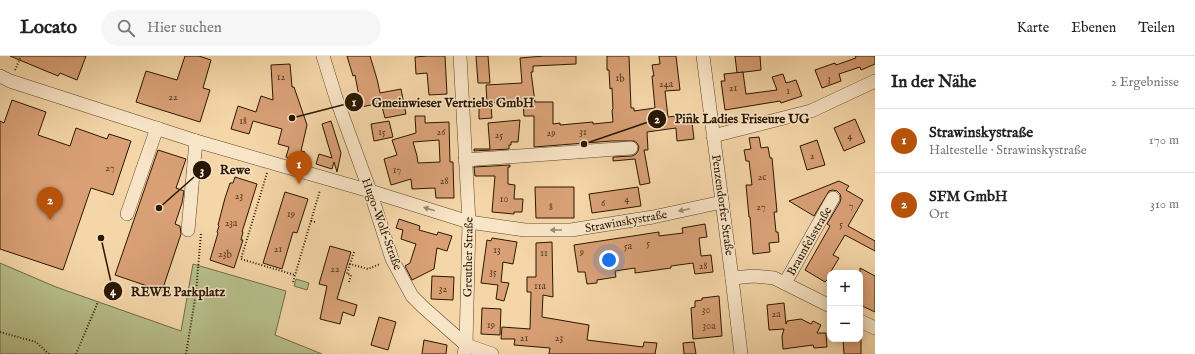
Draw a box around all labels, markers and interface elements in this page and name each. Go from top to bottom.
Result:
search box [101,10,381,46]
text: Locato [20,16,77,40]
icon: search [115,17,137,39]
text: Hier suchen [147,18,222,37]
text: Karte [1017,19,1049,37]
text: Ebenen [1071,19,1116,37]
text: Teilen [1138,19,1175,37]
house number: 12 [277,71,286,84]
house number: 1b [615,72,625,85]
text: In der Nähe [891,72,976,93]
house number: 3 [827,73,831,86]
text: 2 Ergebnisse [1111,74,1179,91]
house number: 24a [659,78,674,91]
house number: 21 [729,82,737,95]
house number: 1 [786,85,790,98]
callout: Gmeinwieser Vertriebs GmbH [344,90,542,115]
house number: 22 [168,91,178,104]
text: 1 [352,95,357,110]
text: Gmeinwieser Vertriebs GmbH [372,95,534,112]
callout: Pink Ladies Friseure UG [647,106,818,131]
text: Pink Ladies Friseure UG [675,111,810,128]
text: 2 [654,112,660,127]
house number: 18 [239,115,247,128]
text: Strawinskystraße [929,123,1033,142]
house number: 15 [378,126,386,139]
house number: 26 [437,126,446,139]
house number: 31 [579,126,587,139]
house number: 29 [546,127,556,140]
house number: 25 [495,129,504,142]
house number: 4 [848,130,853,143]
text: 1 [902,132,906,149]
text: 170 m [1149,132,1179,149]
text: Haltestelle · Strawinskystraße [929,142,1087,159]
house number: 2 [810,150,815,163]
pin: 1 [286,151,312,184]
street label: Penzendorfer Straße [708,154,737,257]
callout: Rewe [192,157,259,182]
house number: 27 [105,162,115,175]
text: Rewe [220,162,250,179]
text: 3 [200,163,204,178]
house number: 17 [393,164,402,177]
house number: 2c [758,171,766,184]
house number: 28 [440,175,448,188]
street label: Hugo-Wolf-Straße [358,176,405,273]
pin: 2 [37,187,63,220]
text: SFM GmbH [929,187,1008,206]
house number: 23 [235,190,243,203]
house number: 10 [500,193,508,206]
house number: 4 [625,193,630,206]
text: 2 [901,196,907,213]
text: 310 m [1150,196,1179,213]
house number: 6 [601,197,606,210]
house number: 7 [849,200,854,213]
house number: 8 [549,201,553,214]
house number: 27 [756,201,766,214]
street label: Braunfelsstraße [784,204,835,278]
one-way arrow [422,206,434,212]
text: Ort [929,206,949,223]
street label: Strawinskystraße [584,207,669,236]
house number: 19 [287,208,295,221]
one-way arrow [678,208,690,214]
street label: Greuther Straße [460,216,477,297]
house number: 23a [225,217,238,230]
house number: 5 [839,218,843,231]
one-way arrow [549,227,562,233]
house number: 5 [646,237,650,250]
house number: 5a [624,240,633,253]
house number: 21 [274,243,282,256]
house number: 13 [493,244,501,257]
house number: 9 [579,246,584,259]
house number: 11 [540,247,548,260]
house number: 23b [218,248,232,261]
your location [599,250,619,270]
house number: 28 [699,260,707,273]
house number: 22 [330,263,340,276]
house number: 35 [489,266,497,279]
map controls [827,270,863,342]
button: + [827,270,863,306]
callout: REWE Parkplatz [103,279,233,304]
house number: 11a [534,280,547,293]
house number: 32 [439,283,448,296]
text: 4 [110,284,117,299]
text: REWE Parkplatz [131,284,225,301]
house number: 30 [702,304,710,317]
button: − [827,306,863,342]
house number: 2a [771,308,781,321]
house number: 19 [487,319,495,332]
house number: 30a [703,320,716,333]
house number: 21 [520,332,528,345]
house number: 23 [555,332,563,345]

